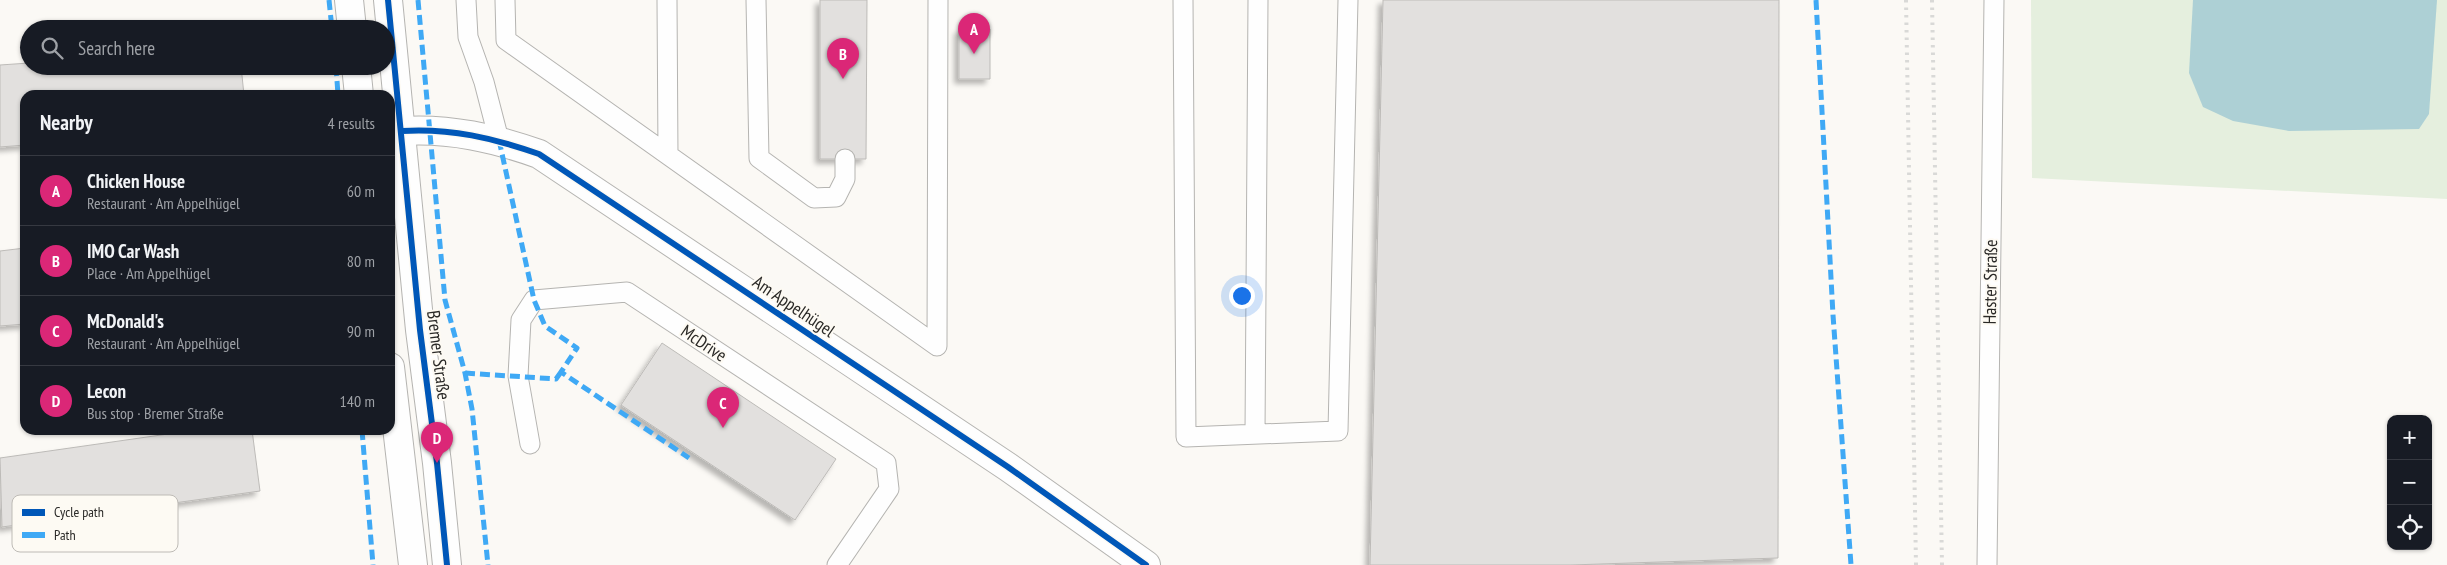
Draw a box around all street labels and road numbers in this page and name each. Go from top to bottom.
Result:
street label: Haster Straße [1978,239,2002,325]
street label: Am Appelhügel [748,270,840,342]
street label: Bremer Straße [422,309,456,401]
street label: McDrive [677,319,731,367]

